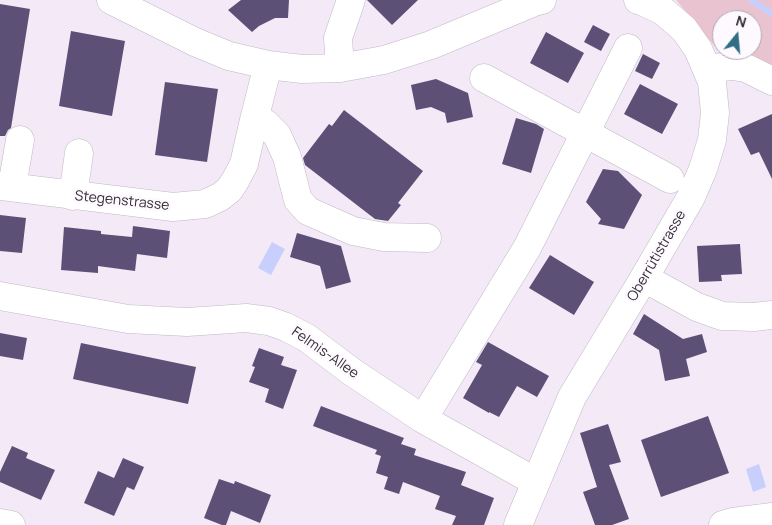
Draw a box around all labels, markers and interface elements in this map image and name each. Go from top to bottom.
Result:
north arrow [712,10,762,60]
text: N [734,11,749,32]
street label: Stegenstrasse [74,188,170,214]
street label: Oberrütistrasse [624,208,690,304]
street label: Felmis-Allee [288,324,362,382]

